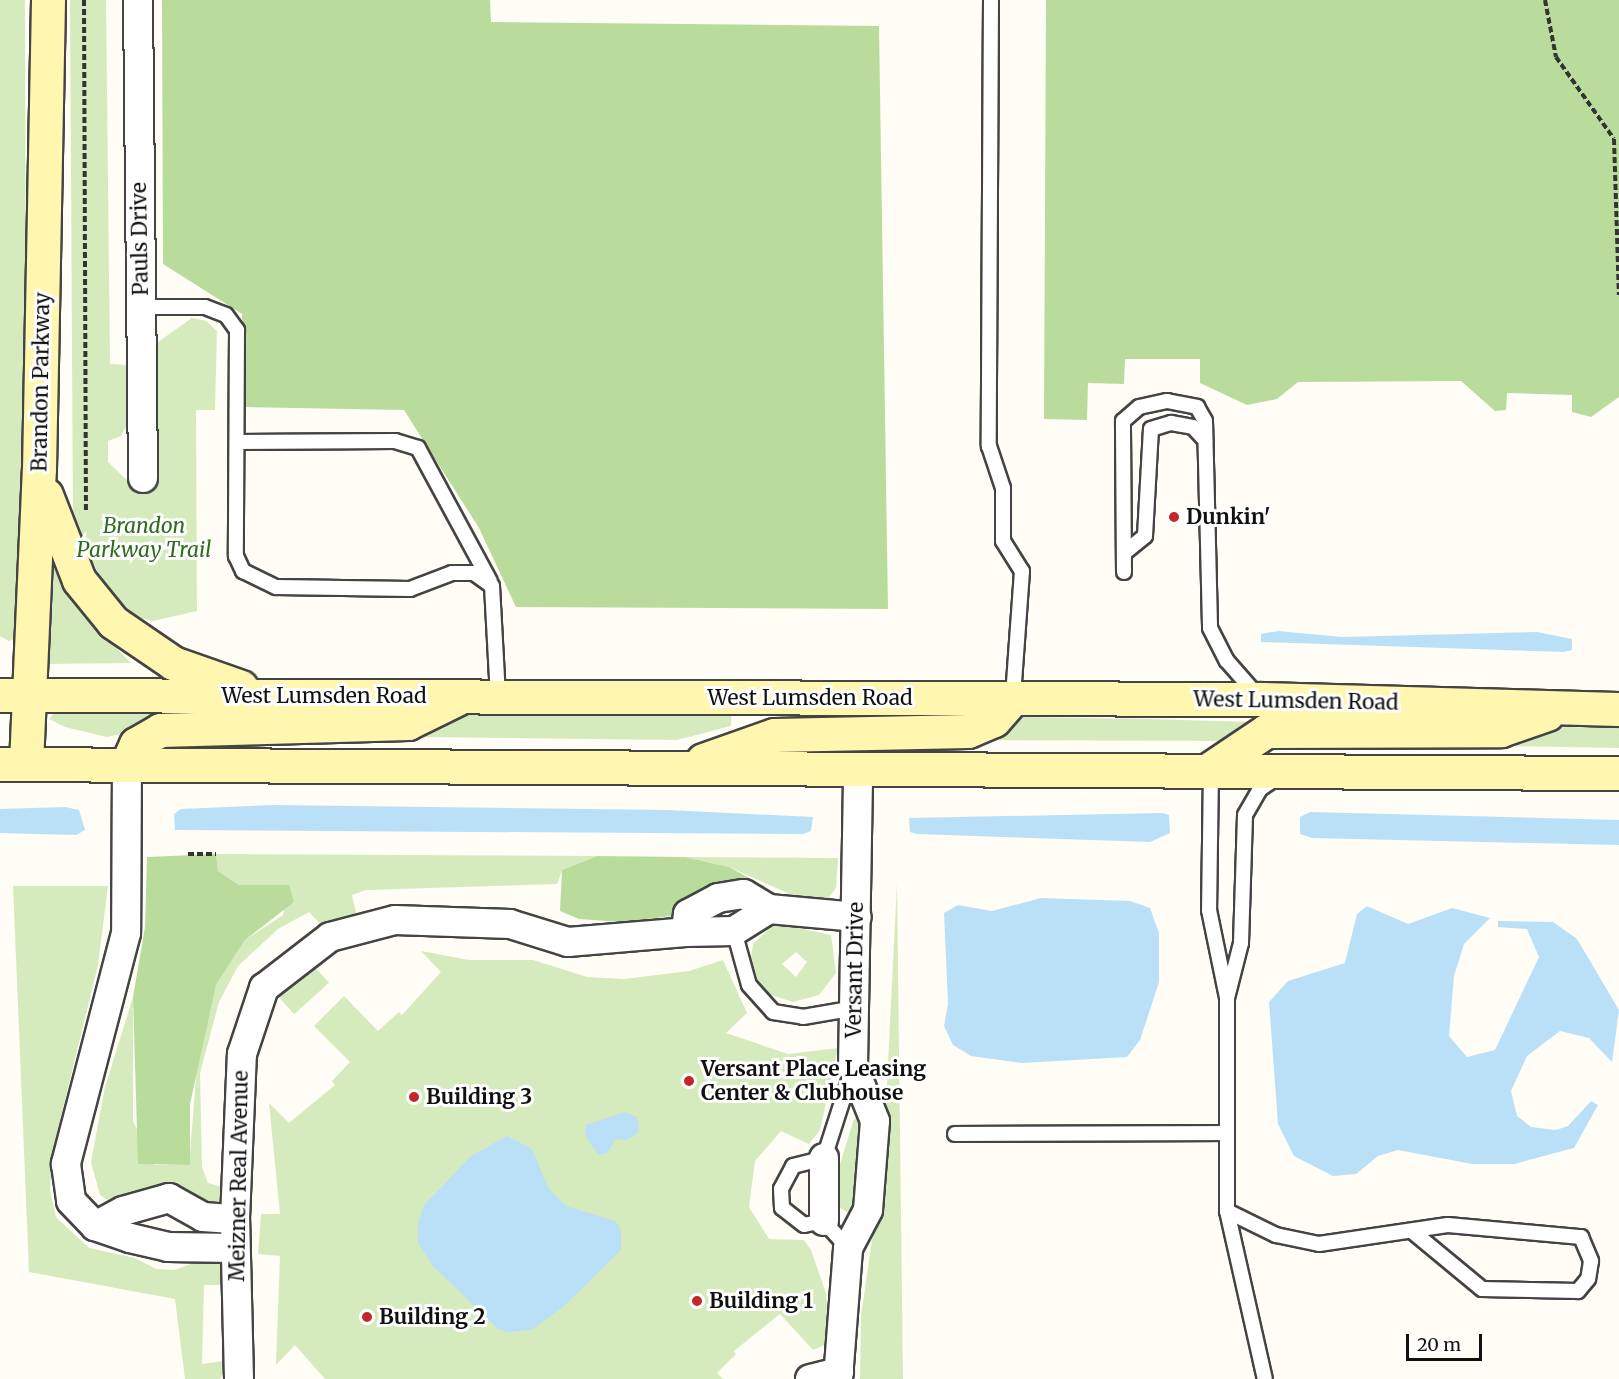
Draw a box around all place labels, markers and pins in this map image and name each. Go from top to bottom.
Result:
place label: Dunkin' [1186,504,1270,530]
marker: Dunkin' [1167,510,1181,524]
place label: Versant Place Leasing Center & Clubhouse [701,1056,926,1106]
marker: Versant Place Leasing Center & Clubhouse [682,1074,696,1088]
place label: Building 3 [426,1084,532,1110]
marker: Building 3 [407,1090,421,1104]
place label: Building 1 [709,1288,813,1314]
marker: Building 1 [690,1294,704,1308]
place label: Building 2 [379,1304,486,1330]
marker: Building 2 [360,1310,374,1324]

